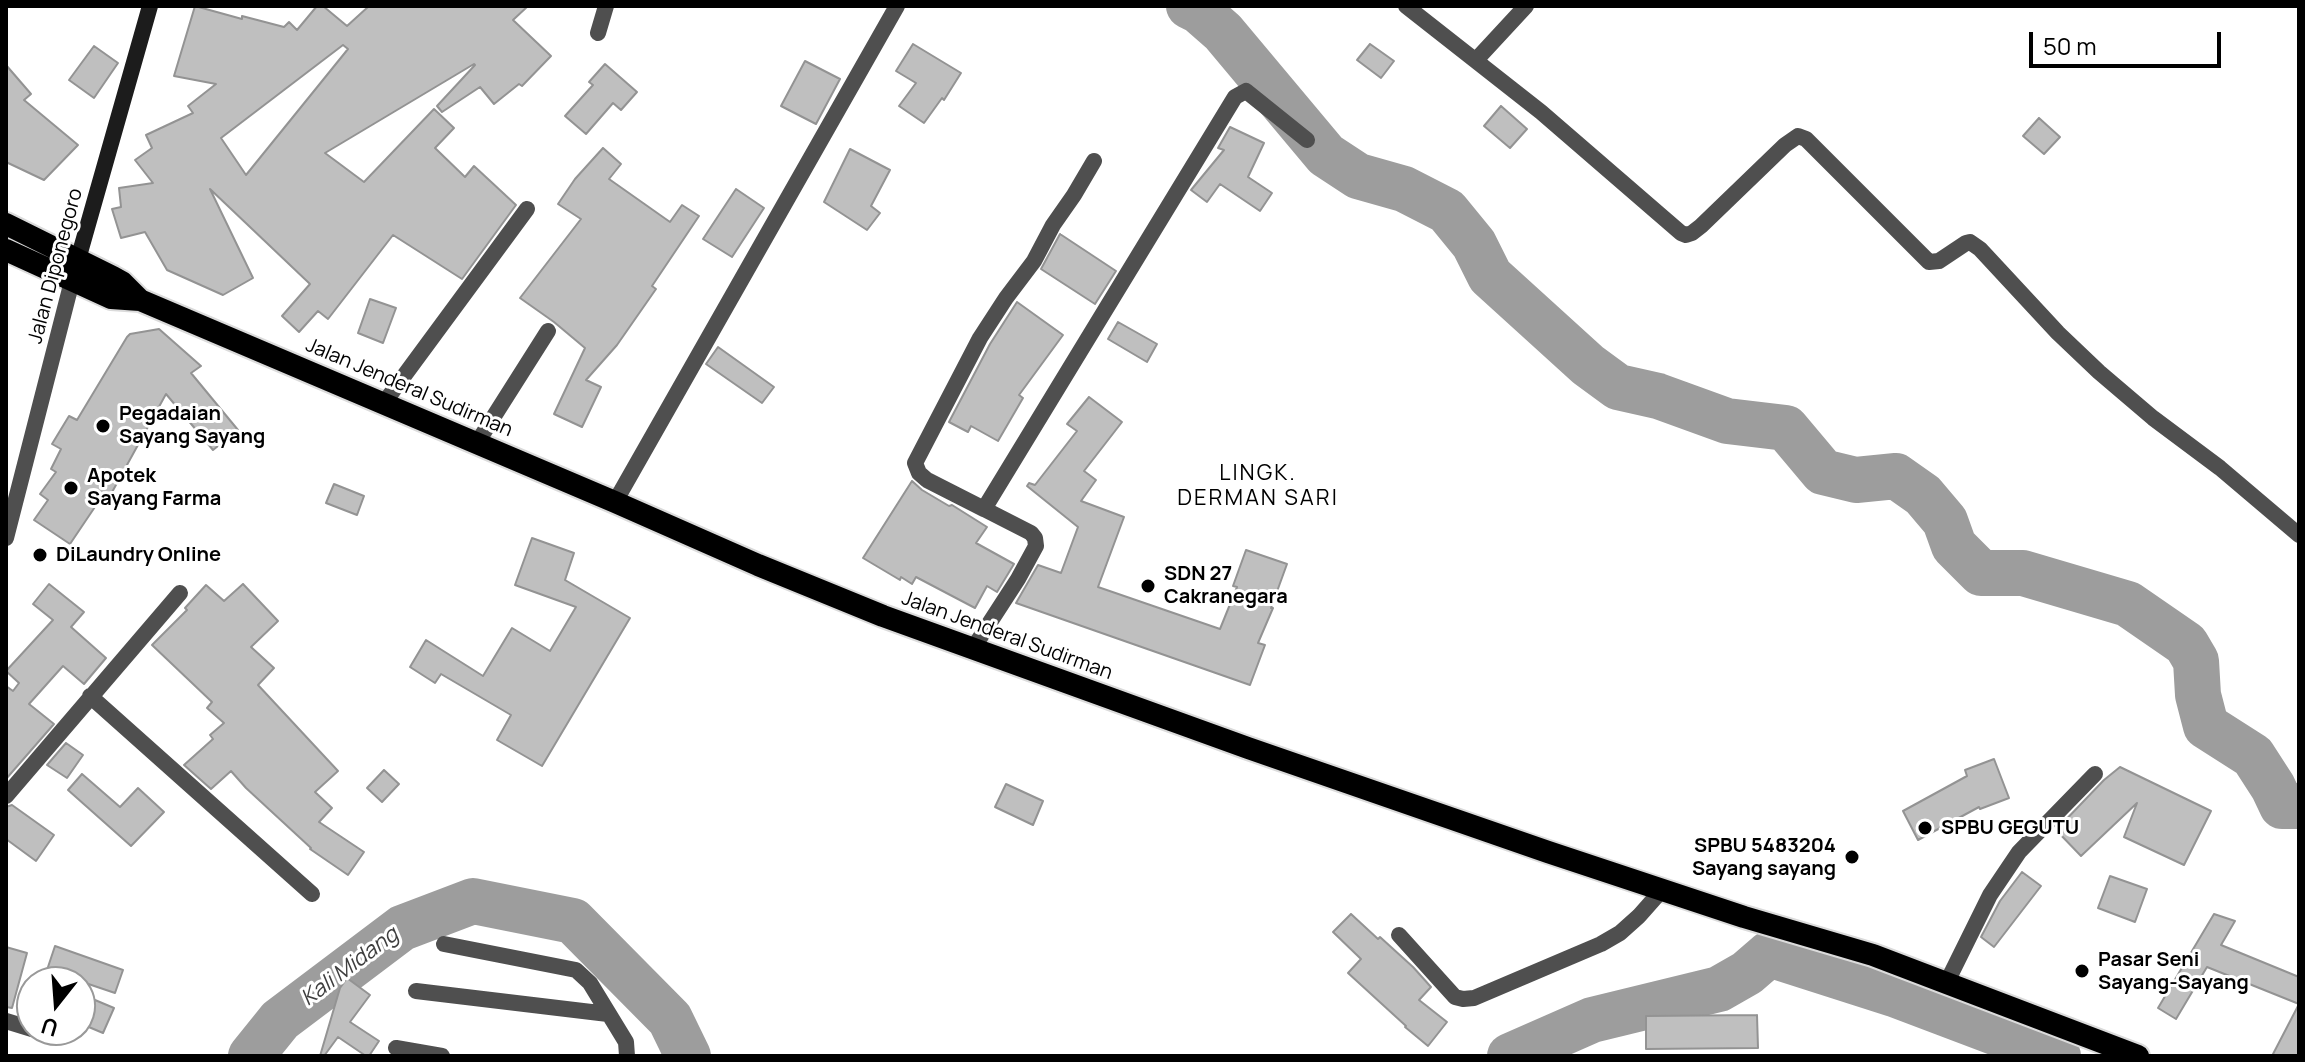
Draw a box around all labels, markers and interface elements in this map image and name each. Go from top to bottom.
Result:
scale bar [2033,16,2225,66]
text: 50 m [2043,29,2097,62]
street label: Jalan Diponegoro [24,186,88,346]
street label: Jalan Jenderal Sudirman [302,333,516,443]
place label: Pegadaian Sayang Sayang [119,402,265,449]
marker: Pegadaian Sayang Sayang [94,417,112,435]
district label: LINGK. DERMAN SARI [1177,461,1339,512]
place label: Apotek Sayang Farma [87,464,221,511]
marker: Apotek Sayang Farma [62,479,80,497]
place label: DiLaundry Online [56,543,221,567]
marker: DiLaundry Online [31,546,49,564]
place label: SDN 27 Cakranegara [1164,562,1288,609]
marker: SDN 27 Cakranegara [1139,577,1157,595]
street label: Jalan Jenderal Sudirman [898,587,1116,685]
place label: SPBU GEGUTU [1941,816,2079,840]
marker: SPBU GEGUTU [1916,819,1934,837]
place label: SPBU 5483204 Sayang sayang [1692,834,1836,881]
marker: SPBU 5483204 Sayang sayang [1843,848,1861,866]
water label: Kali Midang [296,922,404,1012]
place label: Pasar Seni Sayang-Sayang [2098,948,2249,995]
marker: Pasar Seni Sayang-Sayang [2073,962,2091,980]
north arrow [16,966,96,1046]
text: U [38,1010,62,1044]

